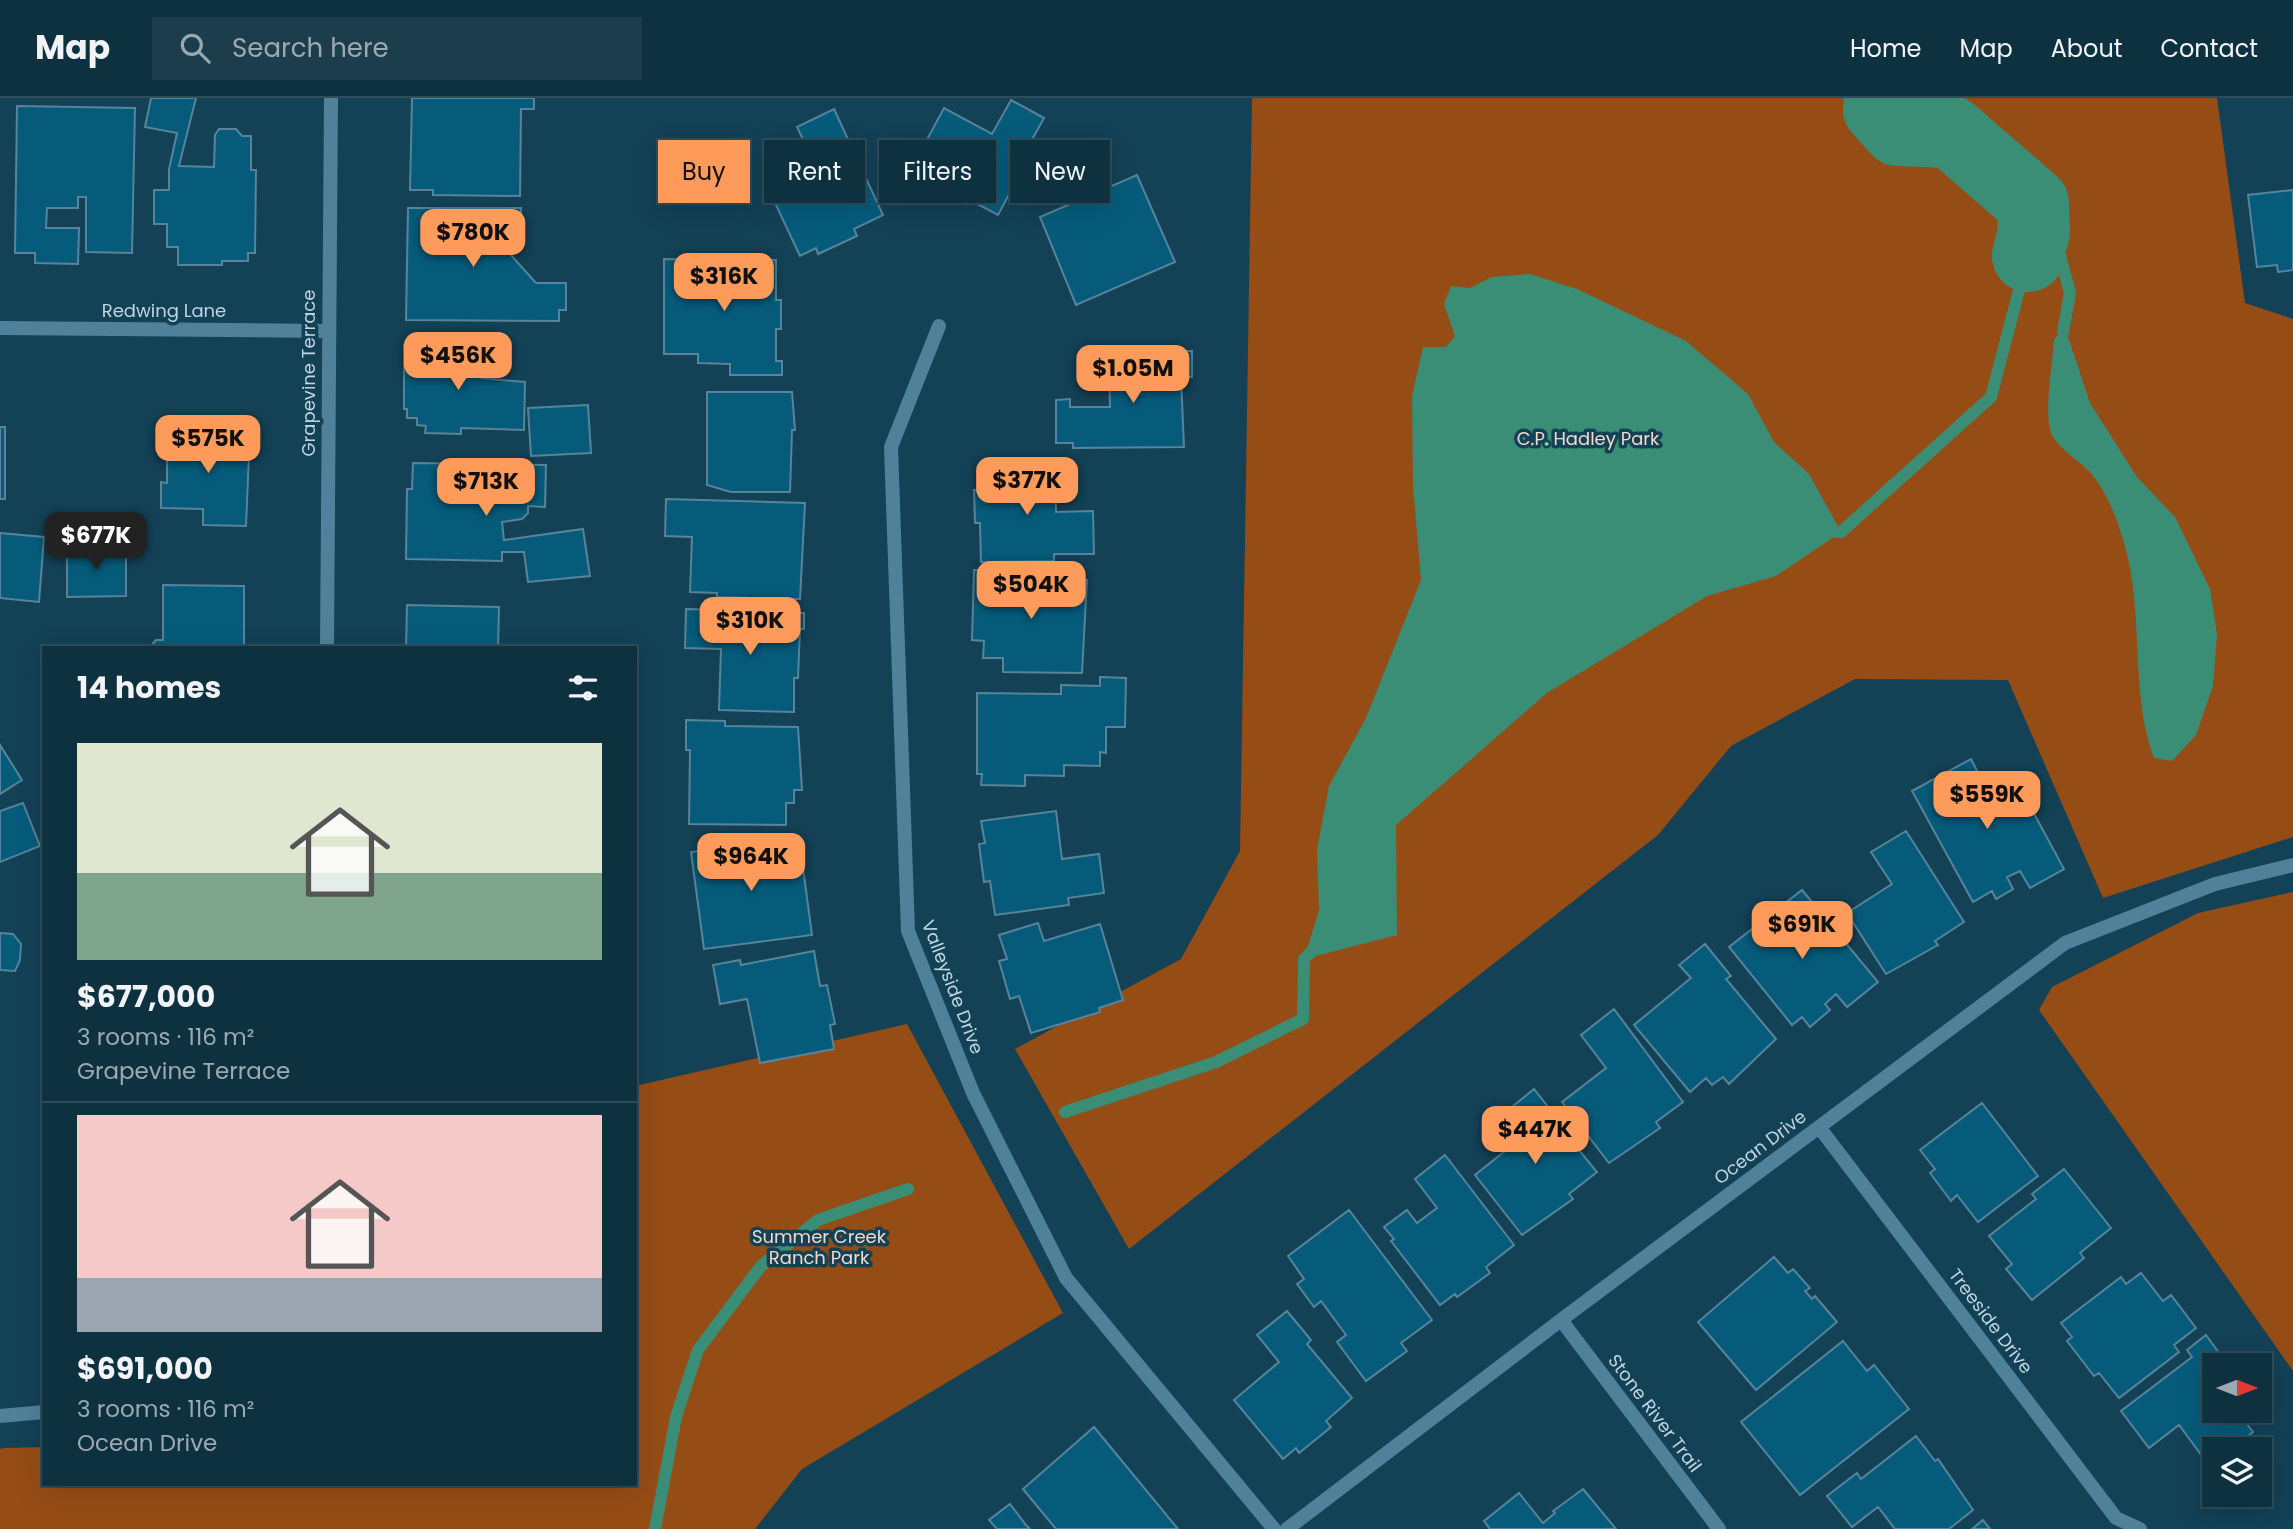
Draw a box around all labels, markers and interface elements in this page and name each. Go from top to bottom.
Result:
search box [152,17,642,80]
text: Map [35,24,110,71]
icon: search [176,29,214,67]
text: Search here [232,30,389,66]
text: Home [1850,32,1922,65]
text: Map [1960,32,2013,65]
text: About [2051,32,2122,65]
text: Contact [2160,32,2258,65]
chip: Buy [658,140,750,203]
chip: Rent [764,140,865,203]
chip: Filters [879,140,996,203]
chip: New [1010,140,1110,203]
pin: $780K [424,209,522,269]
text: $780K [436,216,510,248]
pin: $316K [675,254,773,313]
text: $316K [690,260,758,292]
street label: Grapevine Terrace [296,290,321,456]
street label: Redwing Lane [102,298,226,323]
pin: $456K [409,332,507,392]
text: $456K [420,339,496,371]
pin: $1.05M [1076,345,1190,405]
text: $1.05M [1092,352,1174,384]
pin: $575K [159,416,257,475]
text: $575K [171,422,245,454]
park label: C.P. Hadley Park [1517,426,1660,451]
pin: $713K [437,458,535,518]
pin: $377K [978,458,1076,517]
text: $377K [992,464,1062,496]
text: $713K [453,465,519,497]
pin: $677K [47,512,145,572]
text: $677K [61,519,131,551]
pin: $504K [982,561,1080,621]
text: $504K [993,568,1069,600]
pin: $310K [701,598,799,657]
text: $310K [716,604,784,636]
text: 14 homes [77,666,221,709]
icon: filters [564,669,602,707]
pin: $559K [1938,772,2036,831]
text: $559K [1949,778,2025,810]
icon: home [277,789,403,915]
pin: $964K [702,834,800,893]
text: $964K [713,840,789,872]
pin: $691K [1753,902,1851,961]
text: $691K [1768,908,1836,940]
street label: Valleyside Drive [916,916,990,1058]
text: $677,000 [77,975,215,1018]
text: 3 rooms · 116 m² [77,1021,254,1053]
text: Grapevine Terrace [77,1055,290,1087]
street label: Ocean Drive [1709,1104,1811,1190]
pin: $447K [1486,1107,1584,1166]
text: $447K [1498,1113,1572,1145]
icon: home [277,1161,403,1287]
park label: Summer Creek Ranch Park [752,1224,887,1270]
street label: Treeside Drive [1943,1263,2039,1379]
text: $691,000 [77,1347,213,1390]
street label: Stone River Trail [1602,1349,1708,1477]
north arrow [2202,1353,2272,1423]
map controls [2202,1353,2272,1507]
text: 3 rooms · 116 m² [77,1393,254,1425]
text: Ocean Drive [77,1427,217,1459]
button: layers [2202,1437,2272,1507]

